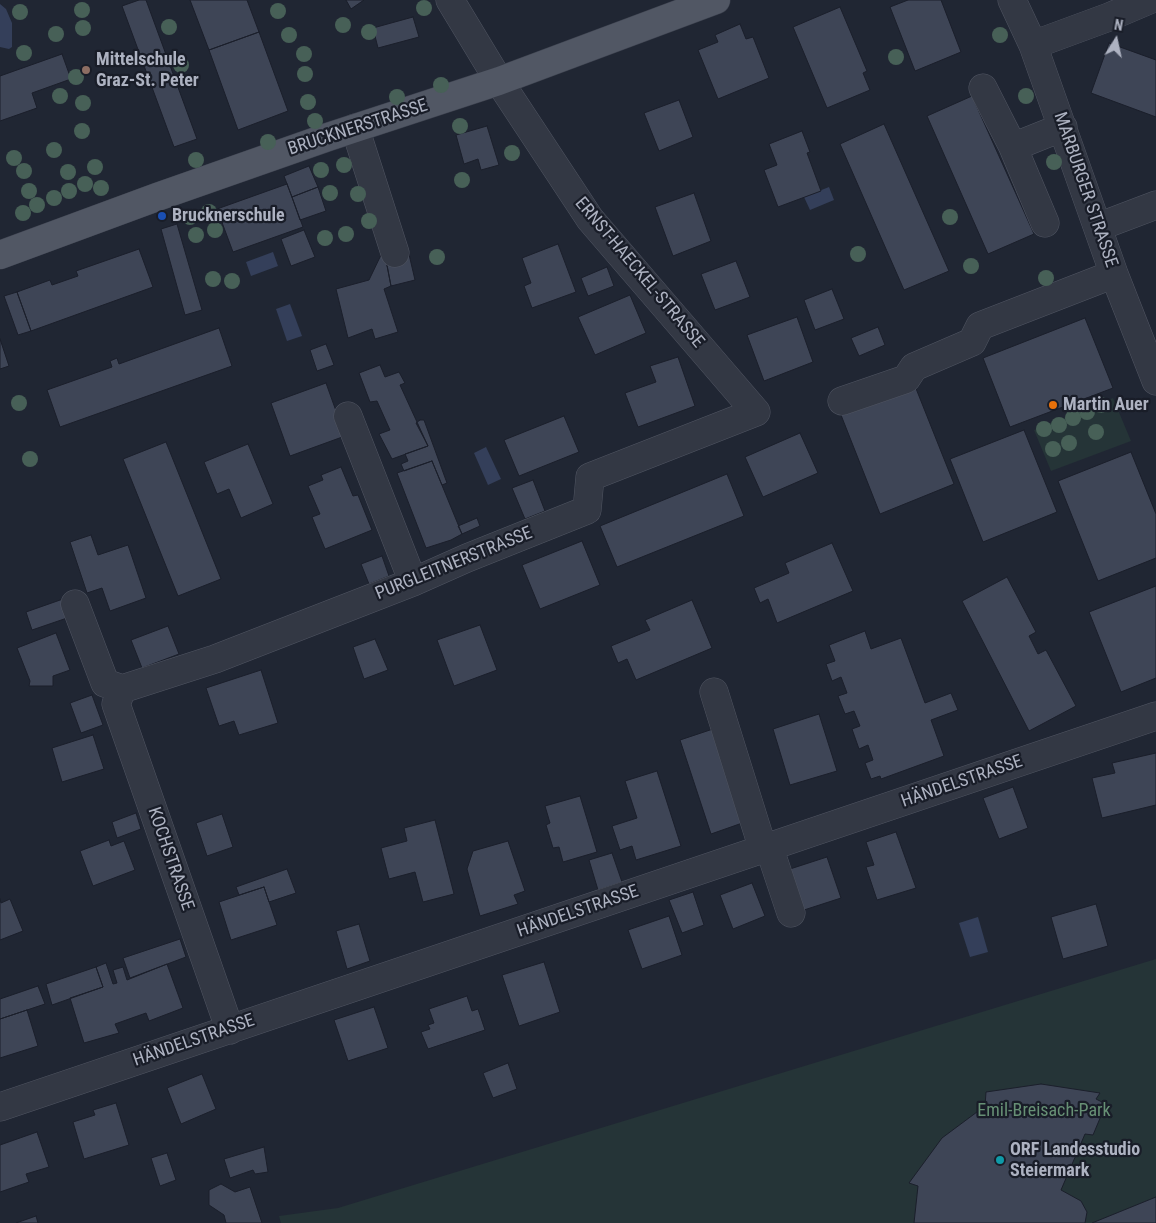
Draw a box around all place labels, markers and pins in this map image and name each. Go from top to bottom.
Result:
place label: Mittelschule Graz-St. Peter [96,49,199,92]
marker: Mittelschule Graz-St. Peter [80,64,92,76]
place label: Brucknerschule [172,205,285,227]
marker: Brucknerschule [156,210,168,222]
place label: Martin Auer [1063,394,1149,416]
marker: Martin Auer [1047,399,1059,411]
place label: ORF Landesstudio Steiermark [1010,1139,1140,1182]
marker: ORF Landesstudio Steiermark [994,1154,1006,1166]

